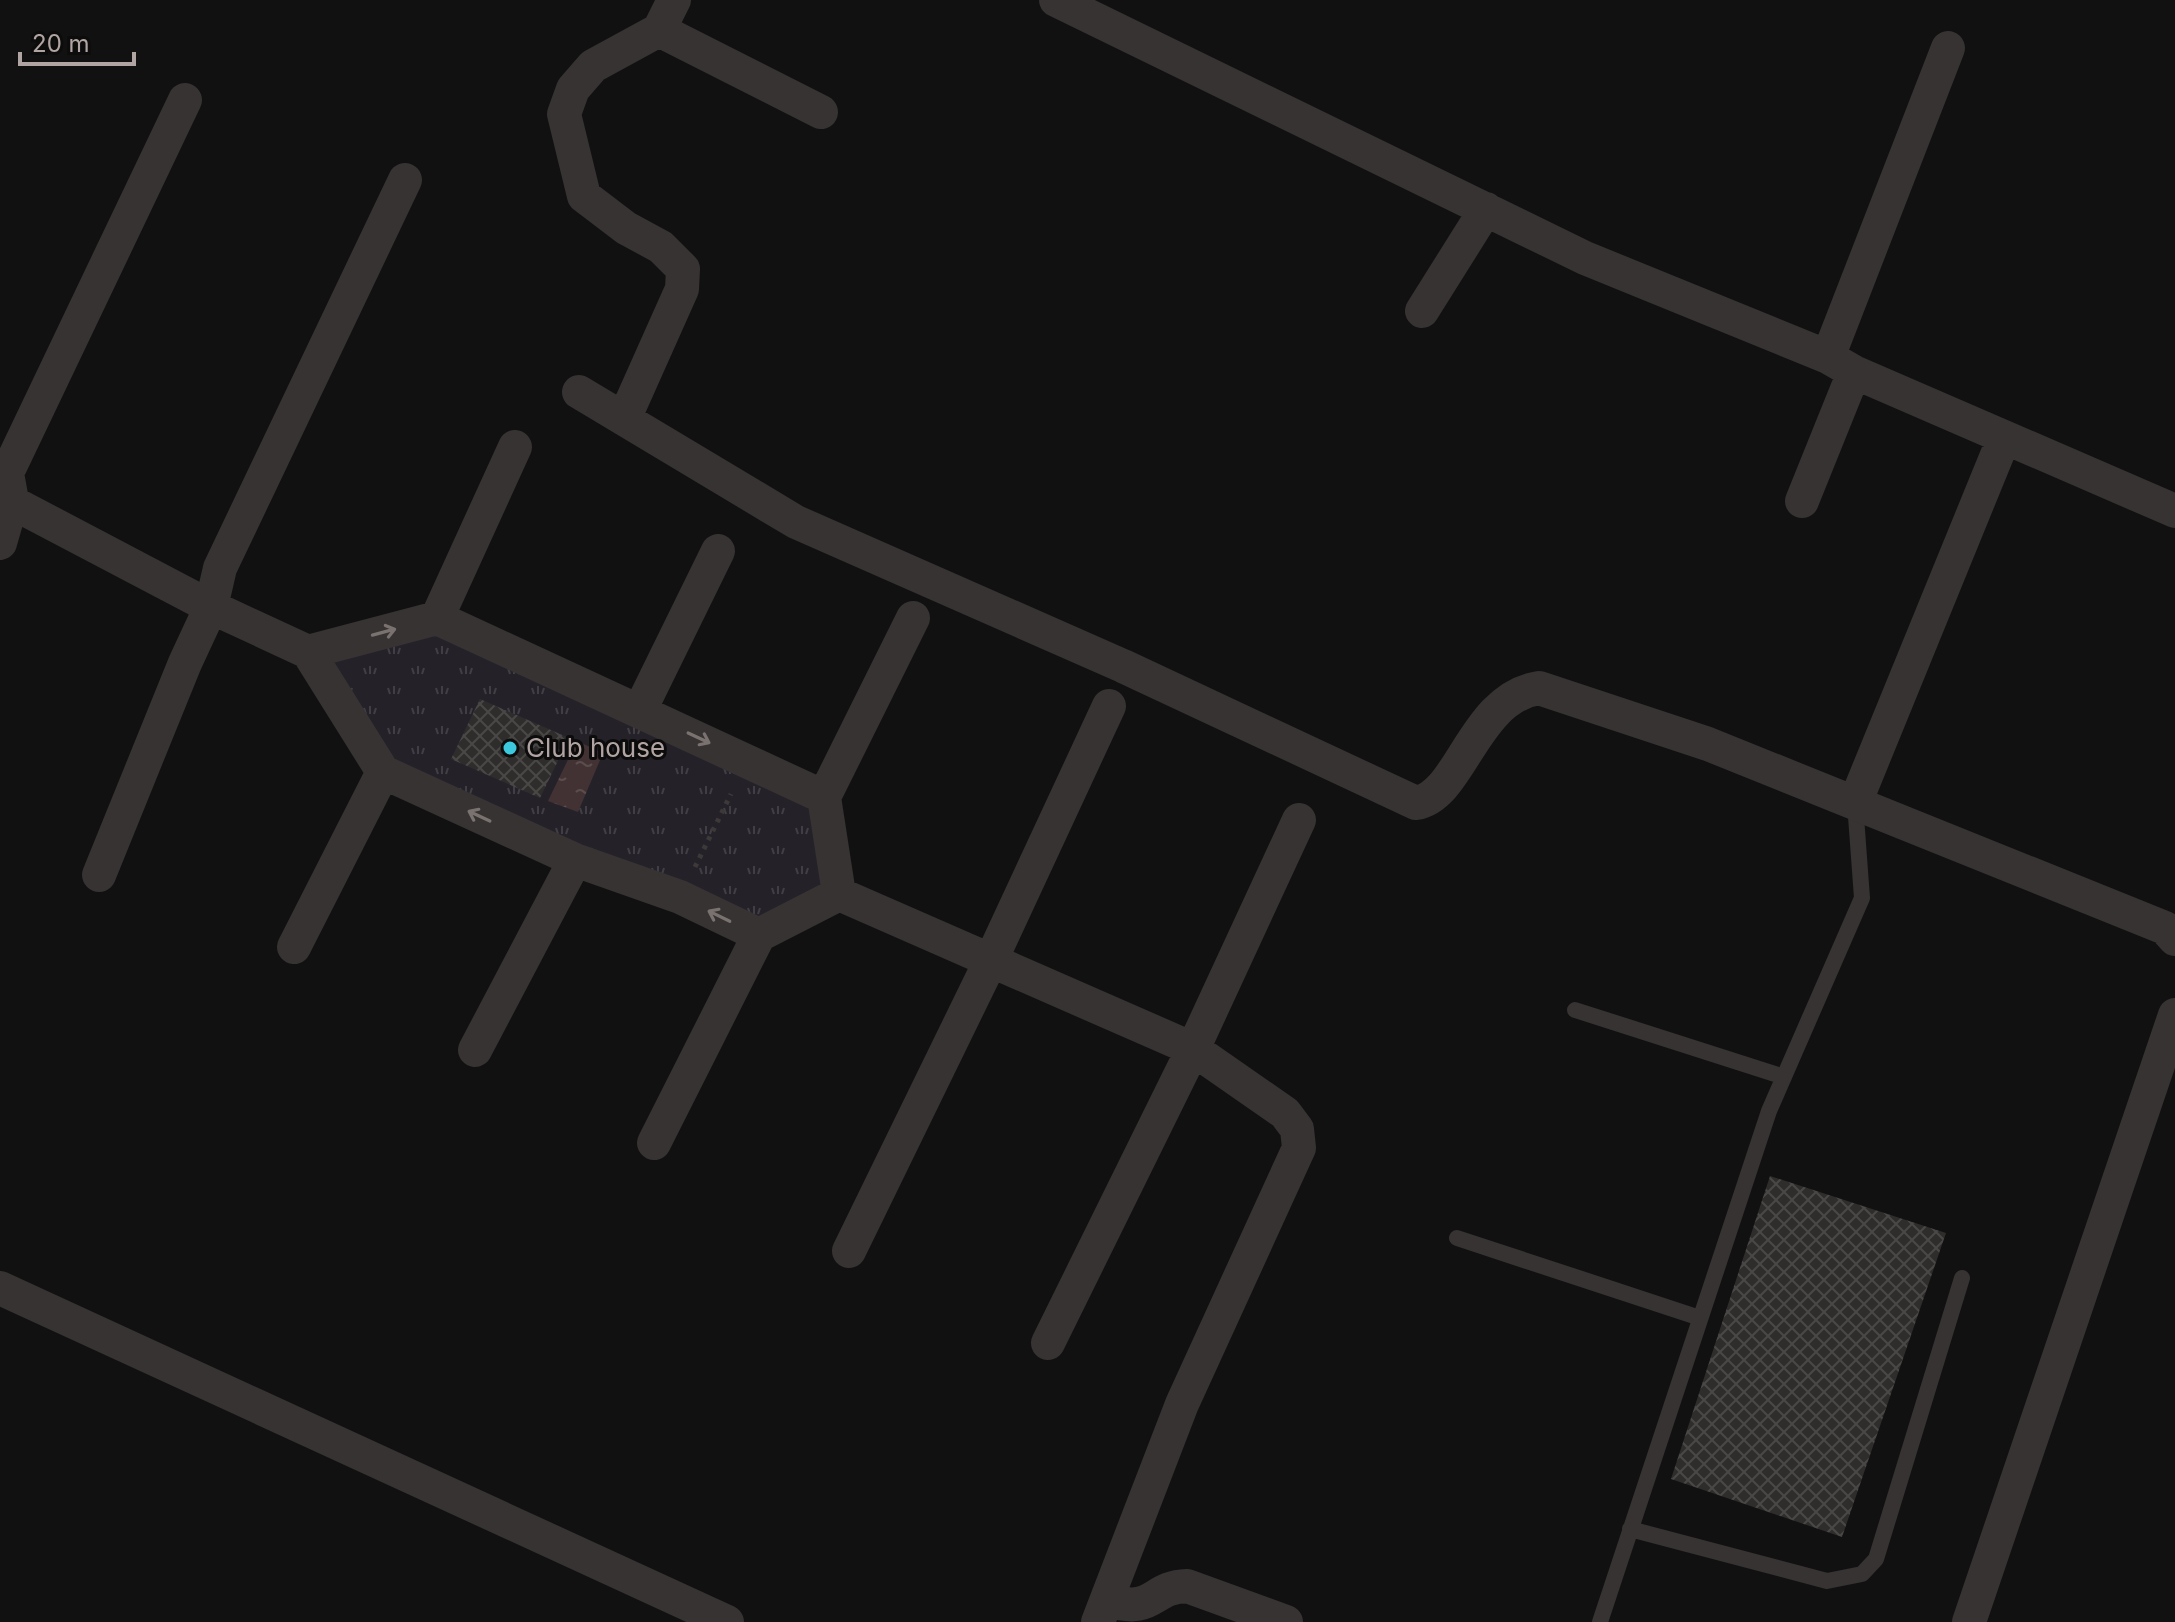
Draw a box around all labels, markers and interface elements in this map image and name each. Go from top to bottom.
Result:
scale bar [20,16,134,66]
text: 20 m [32,29,90,58]
one-way arrow [370,624,396,639]
one-way arrow [687,731,711,746]
place label: Club house [526,732,665,763]
marker: Club house [501,739,519,757]
one-way arrow [468,808,492,823]
one-way arrow [708,907,732,923]

